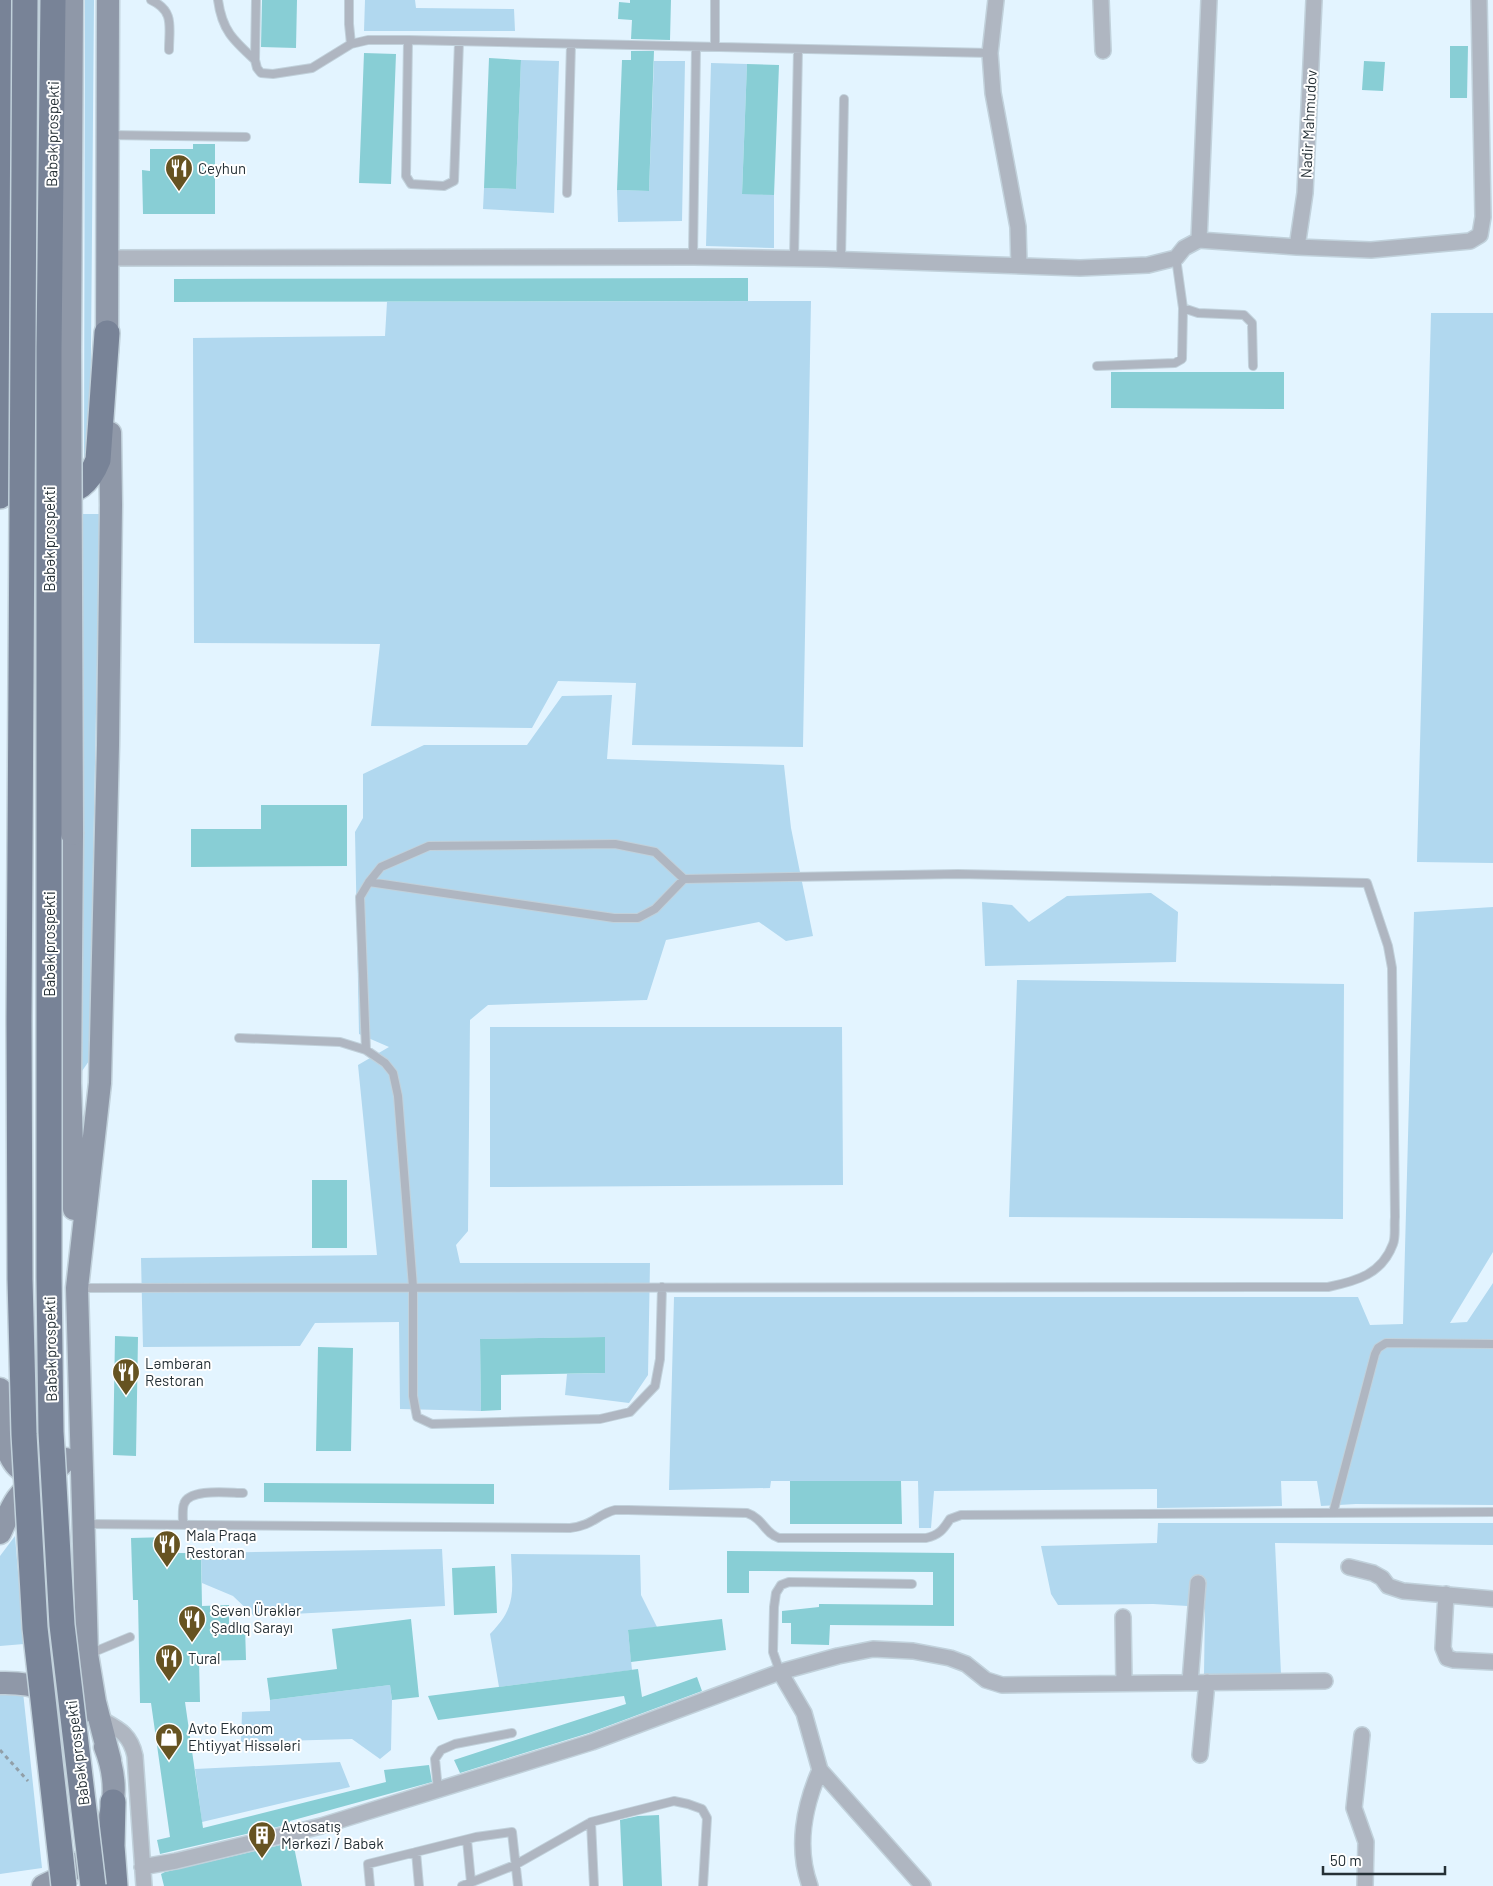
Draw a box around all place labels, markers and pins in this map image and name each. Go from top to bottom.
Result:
restaurant icon: Ceyhun [164,153,194,192]
place label: Ceyhun [198,159,246,177]
place label: Ləmbəran Restoran [145,1354,211,1389]
restaurant icon: Ləmbəran Restoran [111,1357,141,1396]
place label: Mala Praqa Restoran [186,1526,256,1561]
restaurant icon: Mala Praqa Restoran [152,1529,182,1568]
place label: Sevən Ürəklər Şadlıq Sarayı [211,1601,302,1636]
restaurant icon: Sevən Ürəklər Şadlıq Sarayı [177,1604,207,1643]
restaurant icon: Tural [154,1643,184,1682]
place label: Tural [188,1649,220,1667]
place label: Avto Ekonom Ehtiyyat Hissələri [188,1719,301,1754]
shop icon: Avto Ekonom Ehtiyyat Hissələri [154,1722,184,1761]
place label: Avtosatış Mərkəzi / Babək [281,1817,384,1852]
building icon: Avtosatış Mərkəzi / Babək [247,1820,277,1859]

